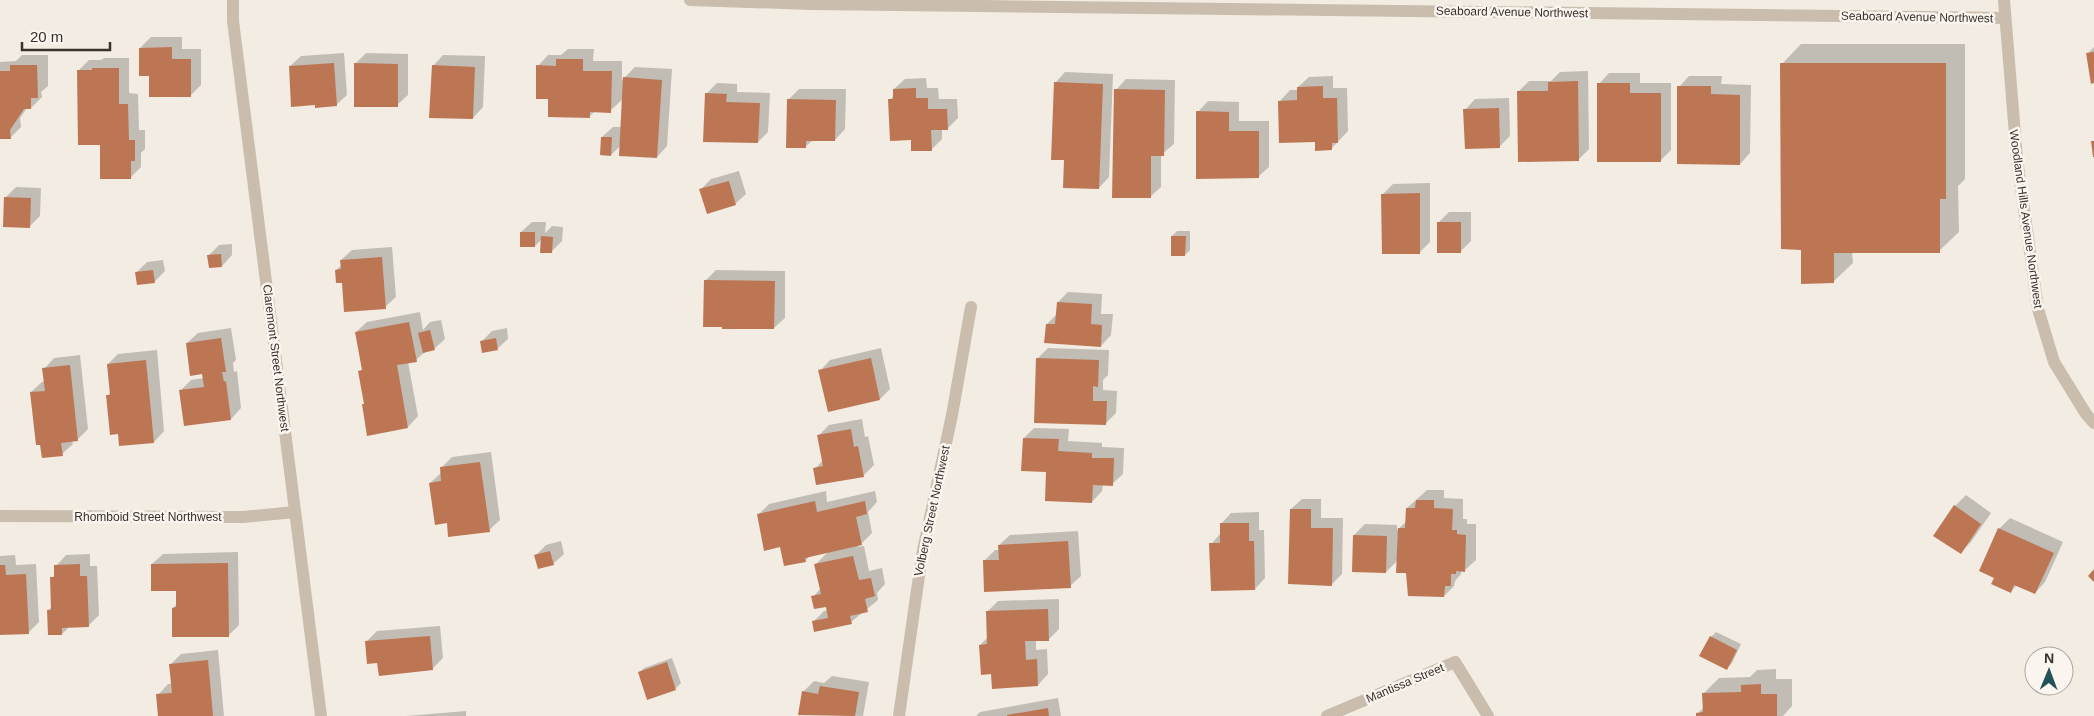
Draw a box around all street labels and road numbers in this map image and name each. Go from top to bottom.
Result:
street label: Seaboard Avenue Northwest [1436,4,1589,20]
street label: Seaboard Avenue Northwest [1841,9,1994,25]
street label: Woodland Hills Avenue Northwest [2007,129,2046,310]
street label: Claremont Street Northwest [260,284,292,433]
street label: Volberg Street Northwest [911,444,953,578]
street label: Rhomboid Street Northwest [74,510,222,524]
street label: Mantissa Street [1364,660,1447,706]

